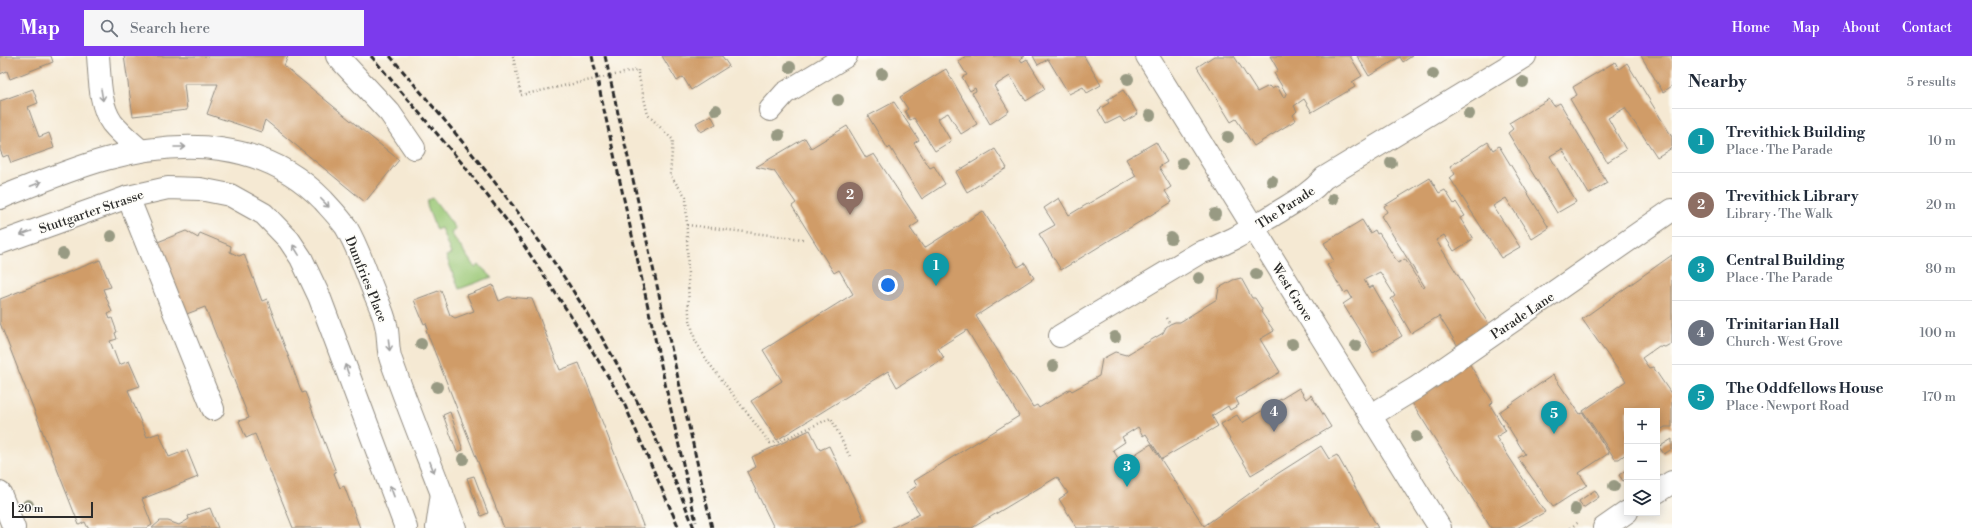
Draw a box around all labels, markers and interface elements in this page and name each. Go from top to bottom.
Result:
search box [84,10,364,46]
text: Map [20,16,60,40]
icon: search [98,17,120,39]
text: Search here [130,19,210,38]
text: Home [1732,19,1770,37]
text: Map [1792,19,1820,37]
text: About [1842,19,1880,37]
text: Contact [1902,19,1952,37]
text: Nearby [1688,71,1747,93]
text: 5 results [1907,74,1956,90]
one-way arrow [98,88,106,101]
text: Trevithick Building [1726,123,1865,142]
text: 1 [1698,133,1704,149]
text: 10 m [1928,133,1956,149]
text: Place · The Parade [1726,142,1833,158]
one-way arrow [173,143,186,151]
one-way arrow [30,179,42,187]
pin: 2 [837,182,863,215]
street label: The Parade [1253,183,1318,233]
street label: Stuttgarter Strasse [37,186,146,237]
text: Trevithick Library [1726,187,1859,206]
text: 2 [1697,197,1705,213]
text: 20 m [1926,197,1956,213]
one-way arrow [321,198,330,208]
text: Library · The Walk [1726,206,1832,222]
one-way arrow [21,230,33,238]
street label: Dumfries Place [342,234,391,325]
one-way arrow [291,244,299,256]
text: Central Building [1726,251,1844,270]
pin: 1 [923,253,949,286]
street label: West Grove [1267,260,1317,325]
text: 3 [1697,261,1705,277]
text: 80 m [1925,261,1956,277]
text: Place · The Parade [1726,270,1833,286]
your location [878,275,898,295]
street label: Parade Lane [1488,289,1558,343]
text: Trinitarian Hall [1726,315,1839,334]
text: 4 [1697,325,1705,341]
text: 100 m [1920,325,1956,341]
text: Church · West Grove [1726,334,1843,350]
one-way arrow [385,338,392,351]
one-way arrow [342,364,350,376]
text: The Oddfellows House [1726,379,1884,398]
text: 5 [1697,389,1705,405]
text: 170 m [1922,389,1956,405]
text: Place · Newport Road [1726,398,1849,414]
pin: 4 [1261,399,1287,432]
pin: 5 [1541,401,1567,434]
map controls [1624,408,1660,516]
button: + [1624,408,1660,444]
button: − [1624,444,1660,480]
pin: 3 [1114,454,1140,487]
one-way arrow [428,461,436,473]
button: layers [1624,480,1660,516]
one-way arrow [388,485,395,498]
scale bar [12,500,93,519]
text: 20 m [18,502,43,516]

